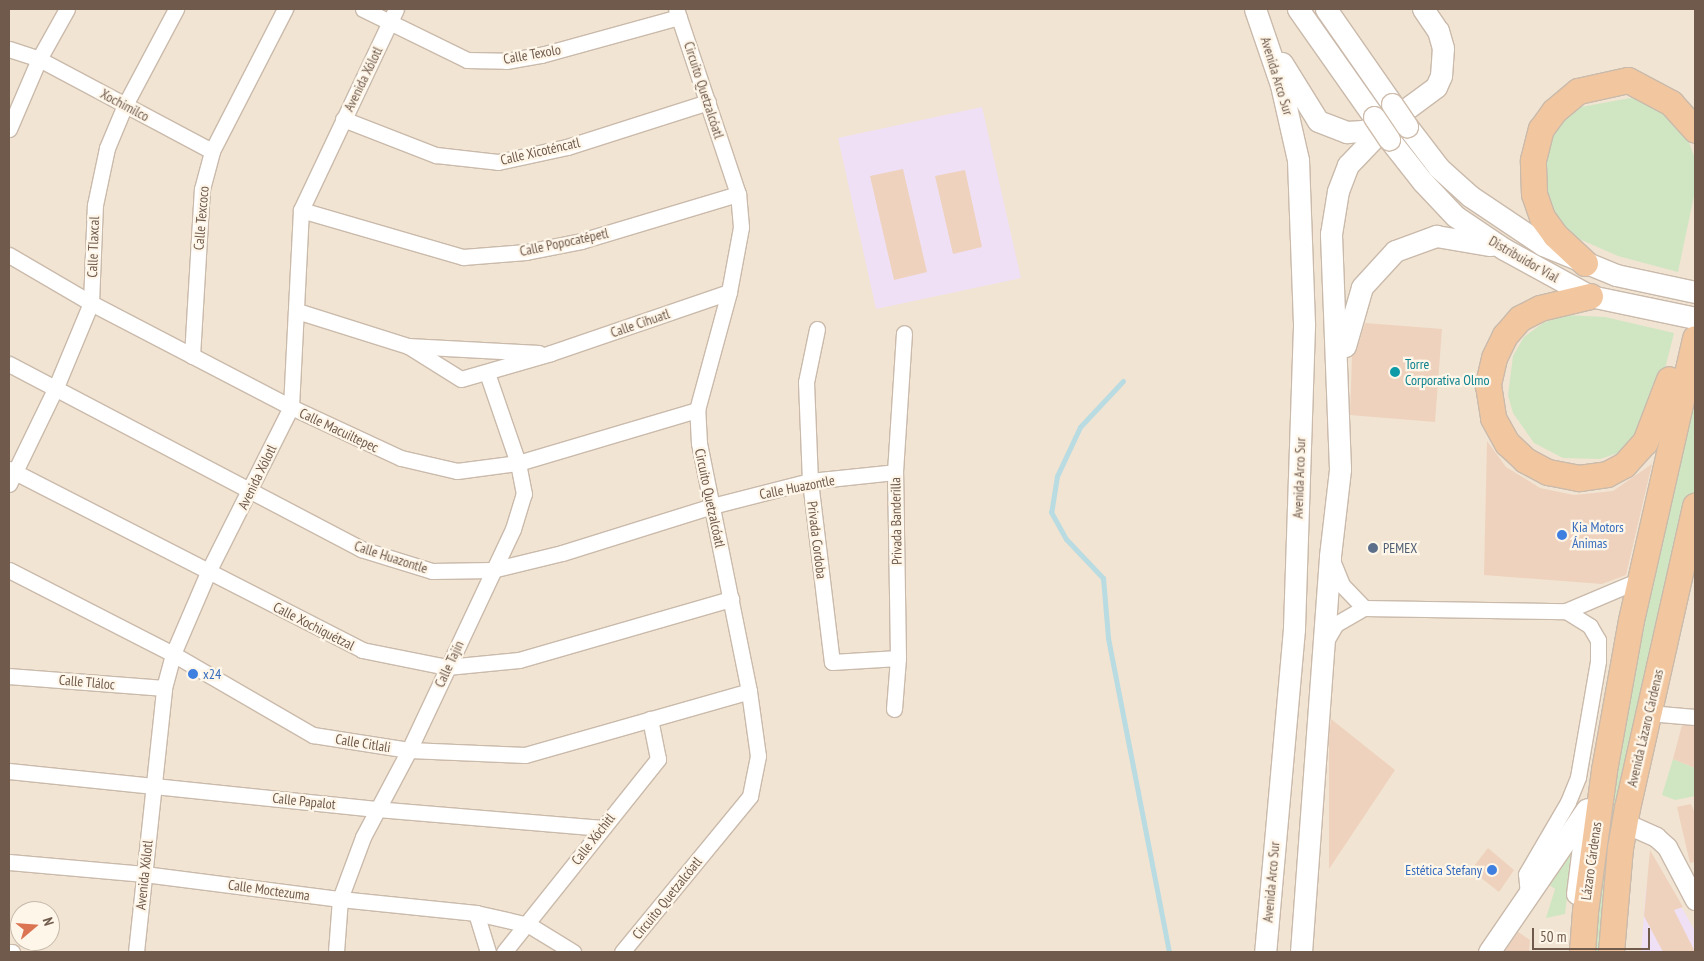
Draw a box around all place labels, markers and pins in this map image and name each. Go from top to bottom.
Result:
place label: Torre Corporativa Olmo [1405,356,1489,388]
marker: Torre Corporativa Olmo [1389,366,1401,378]
place label: Kia Motors Ánimas [1572,519,1624,552]
marker: Kia Motors Ánimas [1556,529,1568,541]
place label: PEMEX [1383,540,1417,556]
marker: PEMEX [1367,542,1379,554]
place label: x24 [203,666,221,682]
marker: x24 [187,668,199,680]
place label: Estética Stefany [1405,862,1482,878]
marker: Estética Stefany [1486,864,1498,876]

